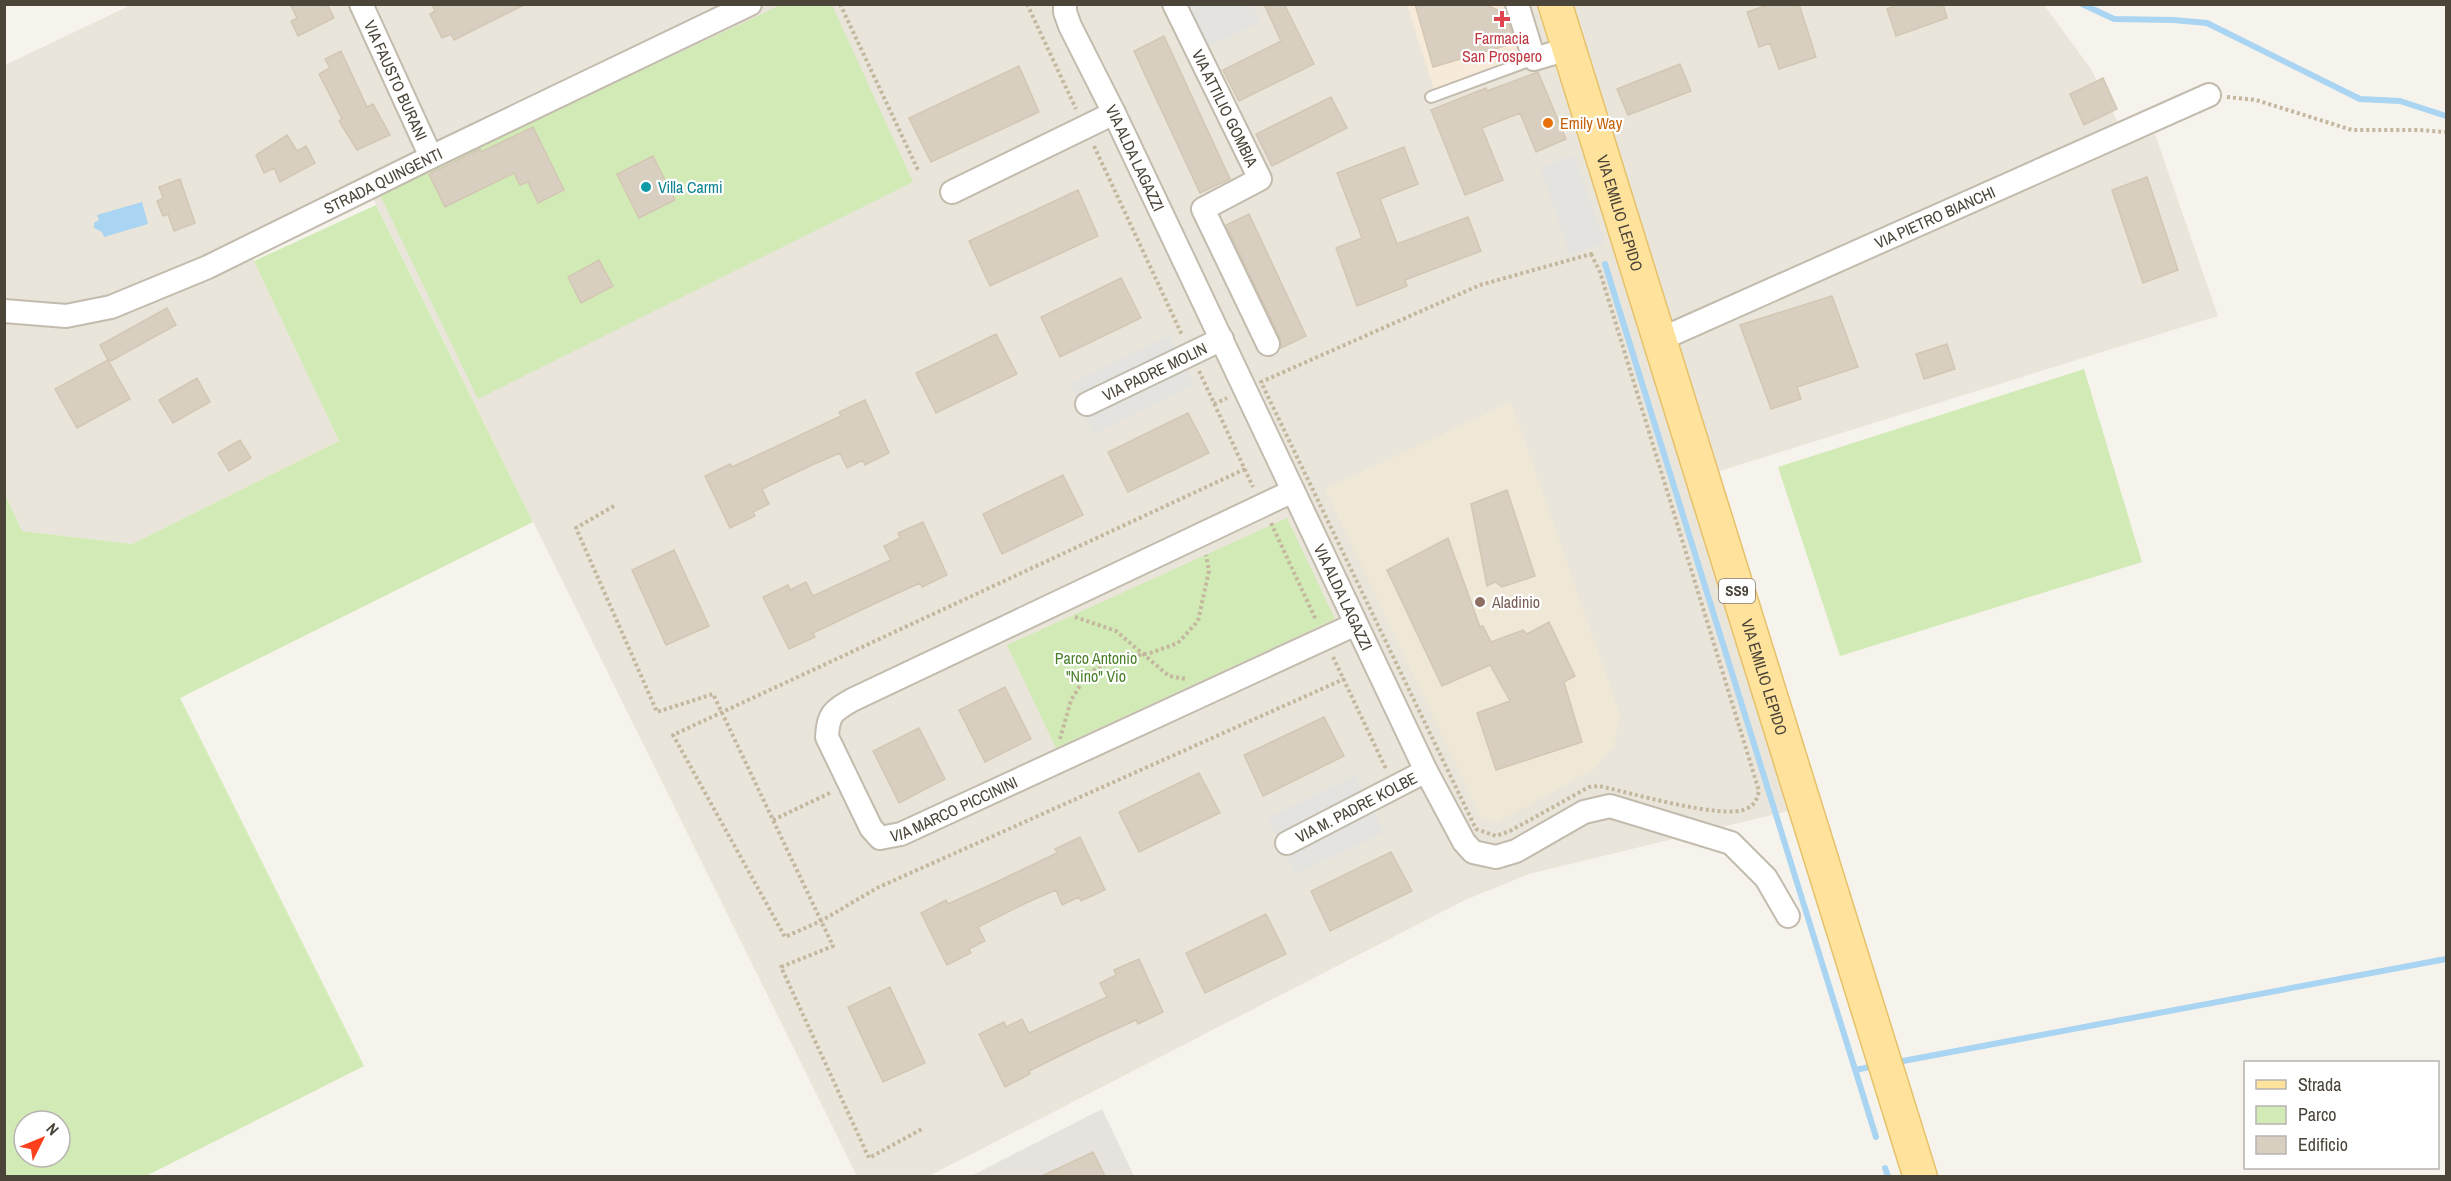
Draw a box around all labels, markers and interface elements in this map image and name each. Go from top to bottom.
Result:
marker: Farmacia San Prospero [1495,12,1509,26]
street label: VIA FAUSTO BURANI [359,17,433,144]
place label: Farmacia San Prospero [1462,27,1542,67]
street label: VIA ATTILIO GOMBIA [1187,46,1263,171]
street label: VIA ALDA LAGAZZI [1101,101,1170,215]
place label: Emily Way [1560,112,1623,134]
marker: Emily Way [1541,116,1555,130]
street label: STRADA QUINGENTI [320,142,446,219]
street label: VIA EMILIO LEPIDO [1592,152,1649,274]
place label: Villa Carmi [658,176,723,198]
marker: Villa Carmi [639,180,653,194]
street label: VIA PIETRO BIANCHI [1871,181,1999,254]
street label: VIA PADRE MOLIN [1099,337,1211,406]
street label: VIA ALDA LAGAZZI [1309,540,1378,654]
road number: SS9 [1719,579,1755,603]
place label: Aladinio [1491,591,1540,613]
marker: Aladinio [1473,595,1487,609]
street label: VIA EMILIO LEPIDO [1736,616,1793,738]
park label: Parco Antonio "Nino" Vio [1055,647,1137,687]
street label: VIA M. PADRE KOLBE [1292,767,1421,848]
street label: VIA MARCO PICCININI [888,771,1021,847]
legend [2244,1061,2439,1169]
text: Strada [2298,1072,2342,1097]
text: Parco [2298,1102,2337,1127]
north arrow [12,1109,72,1169]
text: N [42,1118,64,1140]
text: Edificio [2298,1132,2348,1157]

